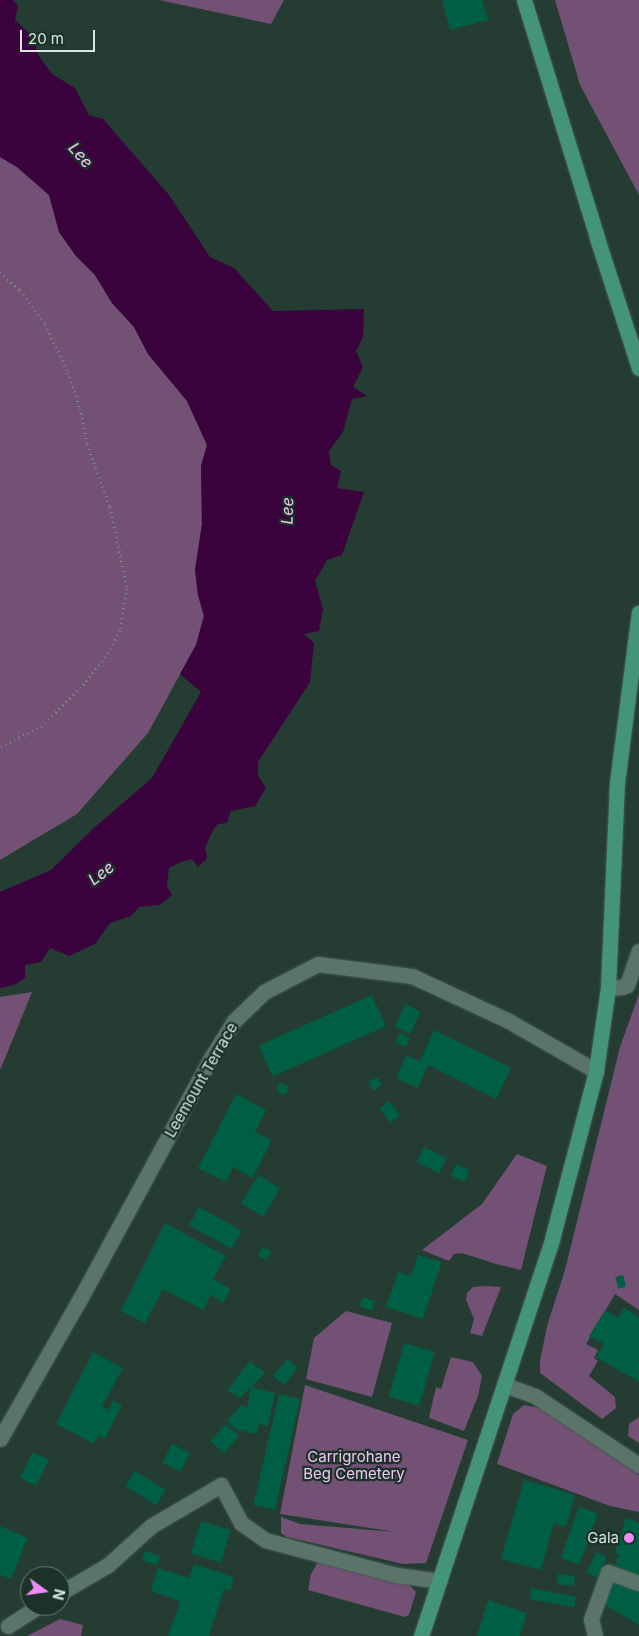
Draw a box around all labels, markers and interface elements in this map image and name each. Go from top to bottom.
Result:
scale bar [22,20,98,52]
text: 20 m [28,29,64,48]
water label: Lee [65,138,97,172]
water label: Lee [277,497,297,525]
water label: Lee [84,857,118,889]
street label: Leemount Terrace [161,1019,241,1141]
park label: Carrigrohane Beg Cemetery [303,1447,405,1482]
place label: Gala [587,1529,619,1547]
marker: Gala [623,1532,635,1544]
north arrow [20,1566,70,1616]
text: N [50,1587,69,1602]

